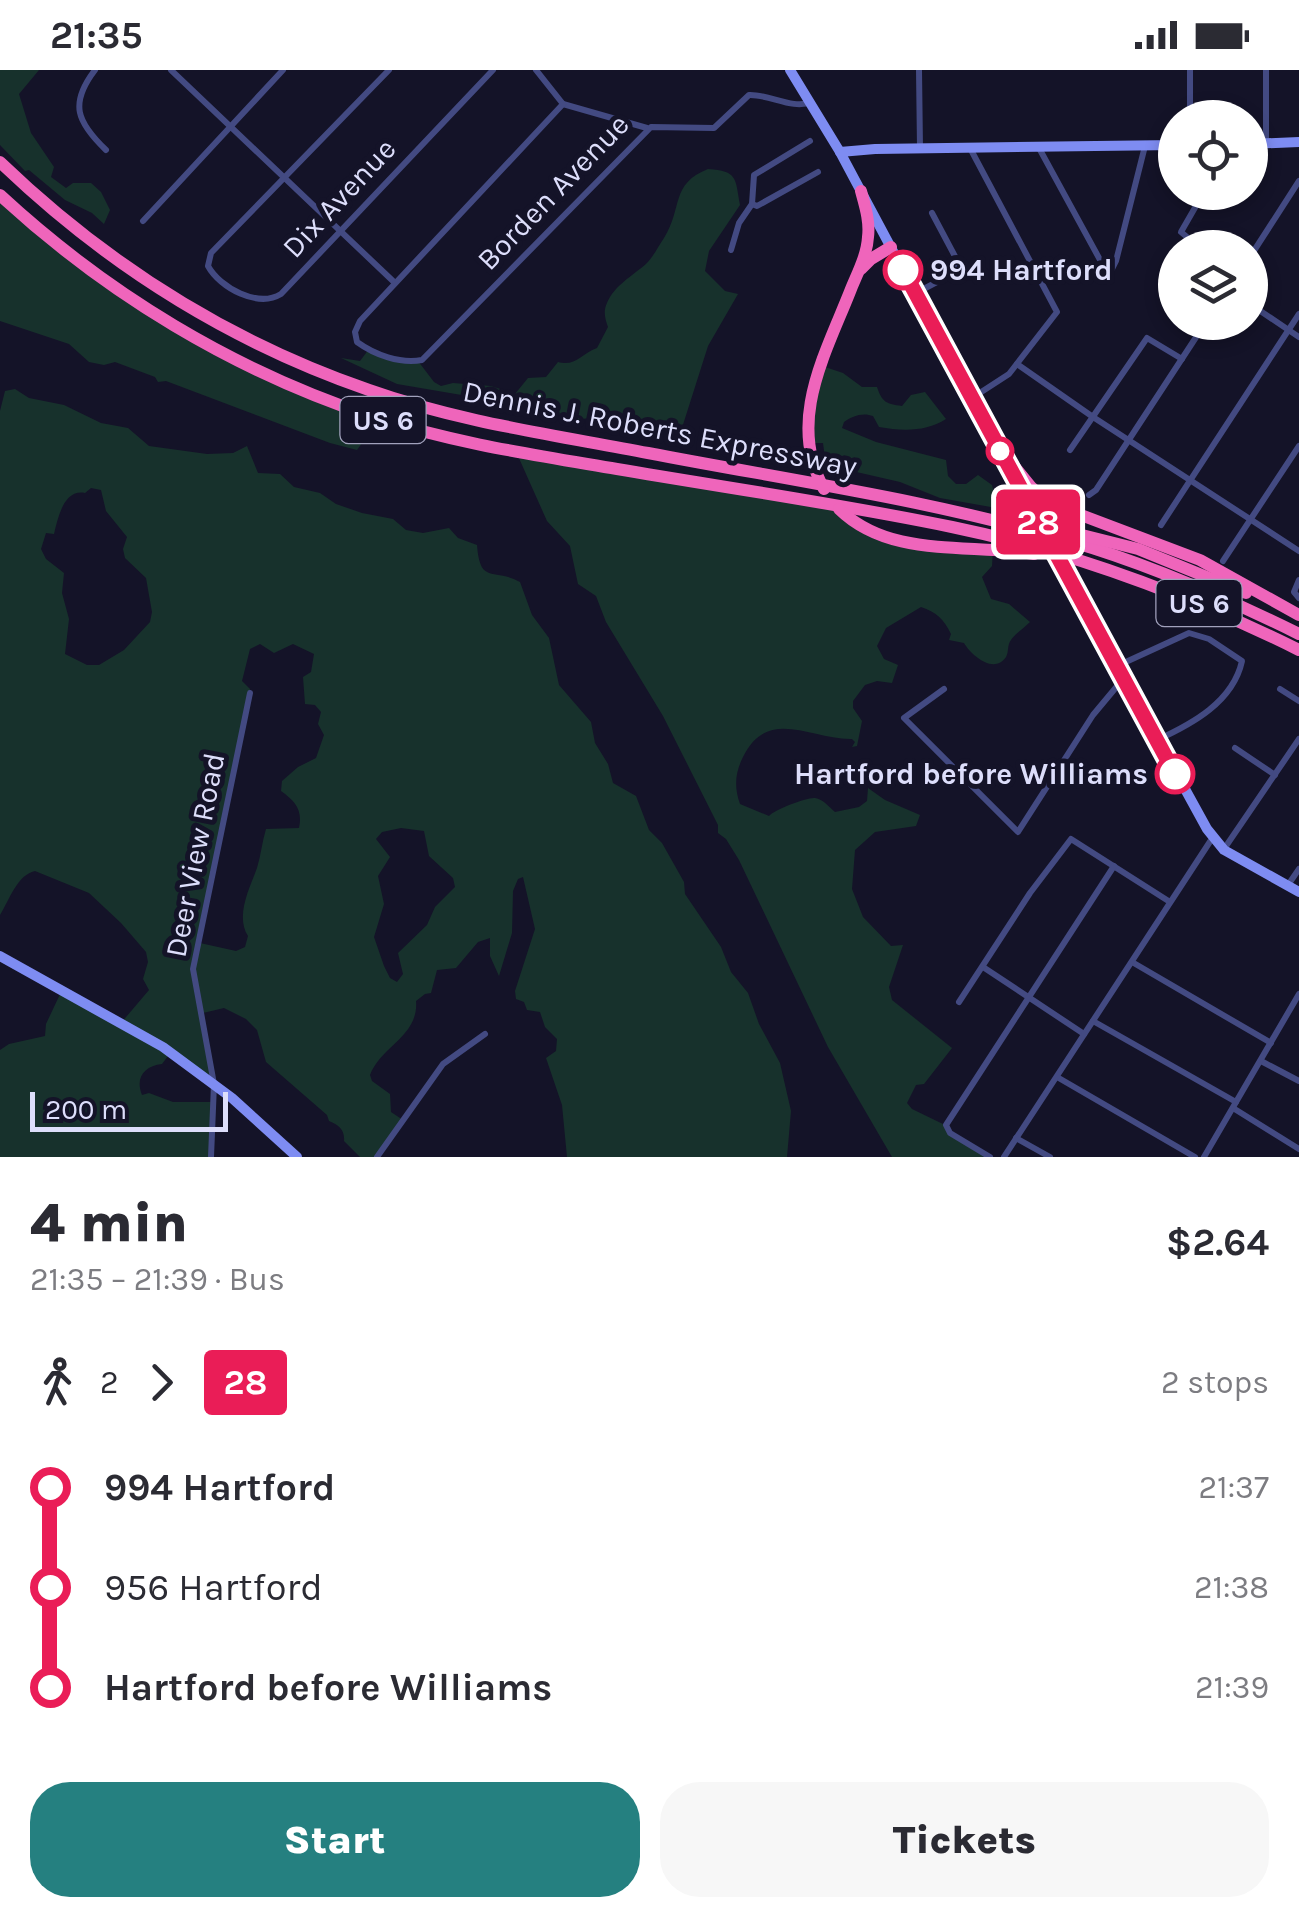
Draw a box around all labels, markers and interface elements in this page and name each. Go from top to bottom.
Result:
text: 21:35 [50,13,143,58]
map controls [1158,100,1268,340]
button: locate [1158,100,1268,210]
street label: Borden Avenue [470,106,636,278]
street label: Dix Avenue [275,131,403,265]
button: layers [1158,230,1268,340]
marker: 994 Hartford [884,251,922,289]
place label: 994 Hartford [930,252,1113,288]
street label: Dennis J. Roberts Expressway [460,373,860,485]
road number: US 6 [340,397,426,443]
unlabelled marker [987,438,1013,464]
line badge: 28 [993,490,1083,554]
text: 28 [1016,502,1060,543]
road number: US 6 [1156,580,1242,626]
street label: Deer View Road [158,750,232,960]
marker: Hartford before Williams [1156,755,1194,793]
place label: Hartford before Williams [794,756,1148,792]
scale bar [30,1087,228,1132]
text: 200 m [45,1093,127,1126]
text: 4 min [30,1191,188,1255]
text: $2.64 [1166,1220,1269,1265]
text: 21:35 – 21:39 · Bus [30,1261,285,1298]
icon: walk [30,1355,85,1410]
icon: forward [134,1355,189,1410]
text: 28 [224,1362,267,1403]
text: 2 [100,1364,119,1401]
text: 2 stops [1161,1364,1269,1401]
text: 994 Hartford [104,1465,335,1510]
text: 21:37 [1199,1469,1269,1506]
text: 956 Hartford [104,1565,323,1610]
text: 21:38 [1194,1569,1269,1606]
text: Hartford before Williams [104,1665,552,1710]
text: 21:39 [1195,1669,1269,1706]
button: Start [30,1782,640,1897]
button: Tickets [660,1782,1269,1897]

